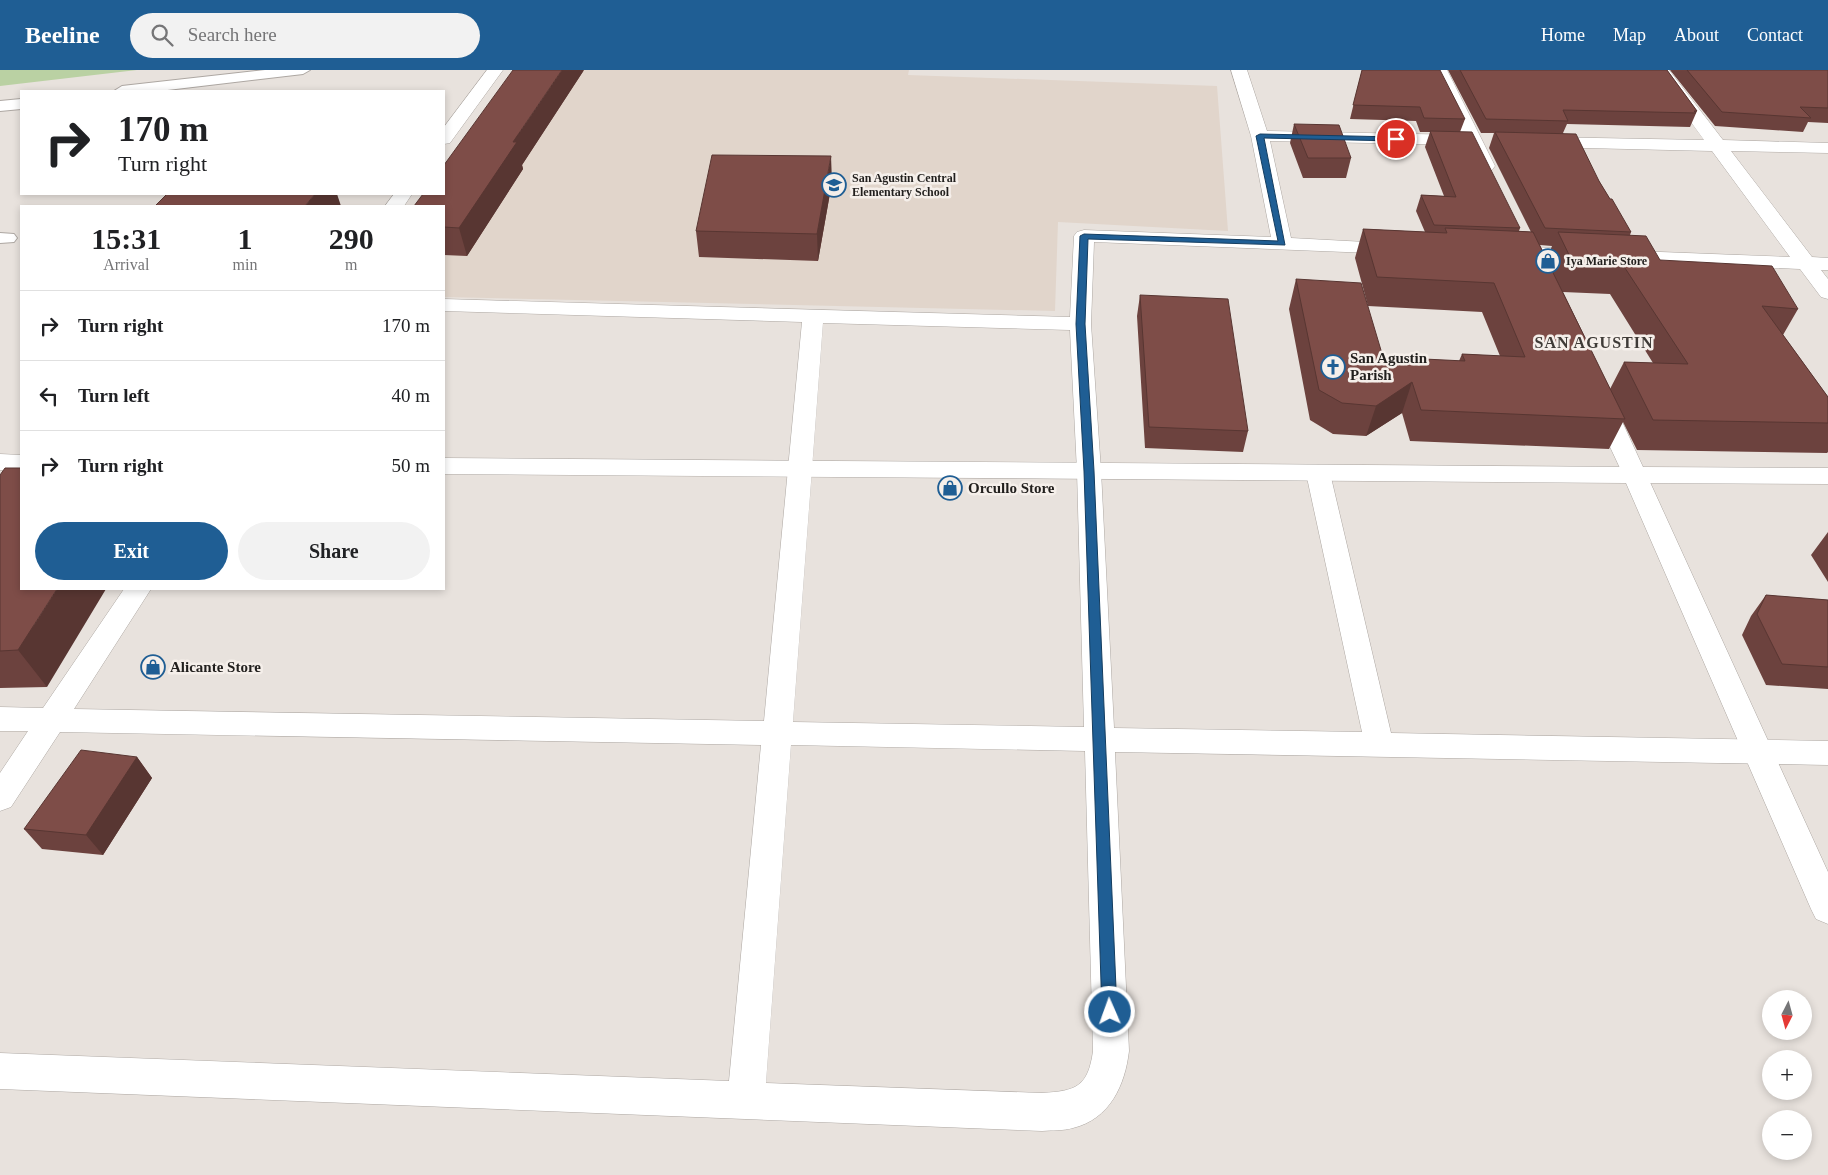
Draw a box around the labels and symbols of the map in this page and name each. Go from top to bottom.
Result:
pin [1375,118,1417,160]
place label: San Agustin Central Elementary School [852,171,957,199]
school or university icon: San Agustin Central Elementary School [821,172,847,198]
shop icon: Iya Marie Store [1535,248,1561,274]
place label: Iya Marie Store [1566,254,1648,268]
district label: SAN AGUSTIN [1534,334,1654,351]
place label: San Agustin Parish [1350,350,1428,383]
church icon: San Agustin Parish [1320,354,1346,380]
shop icon: Orcullo Store [937,475,963,501]
place label: Orcullo Store [968,480,1055,496]
shop icon: Alicante Store [140,654,166,680]
place label: Alicante Store [170,659,261,675]
position arrow [1083,985,1135,1037]
north arrow [1762,990,1812,1040]

